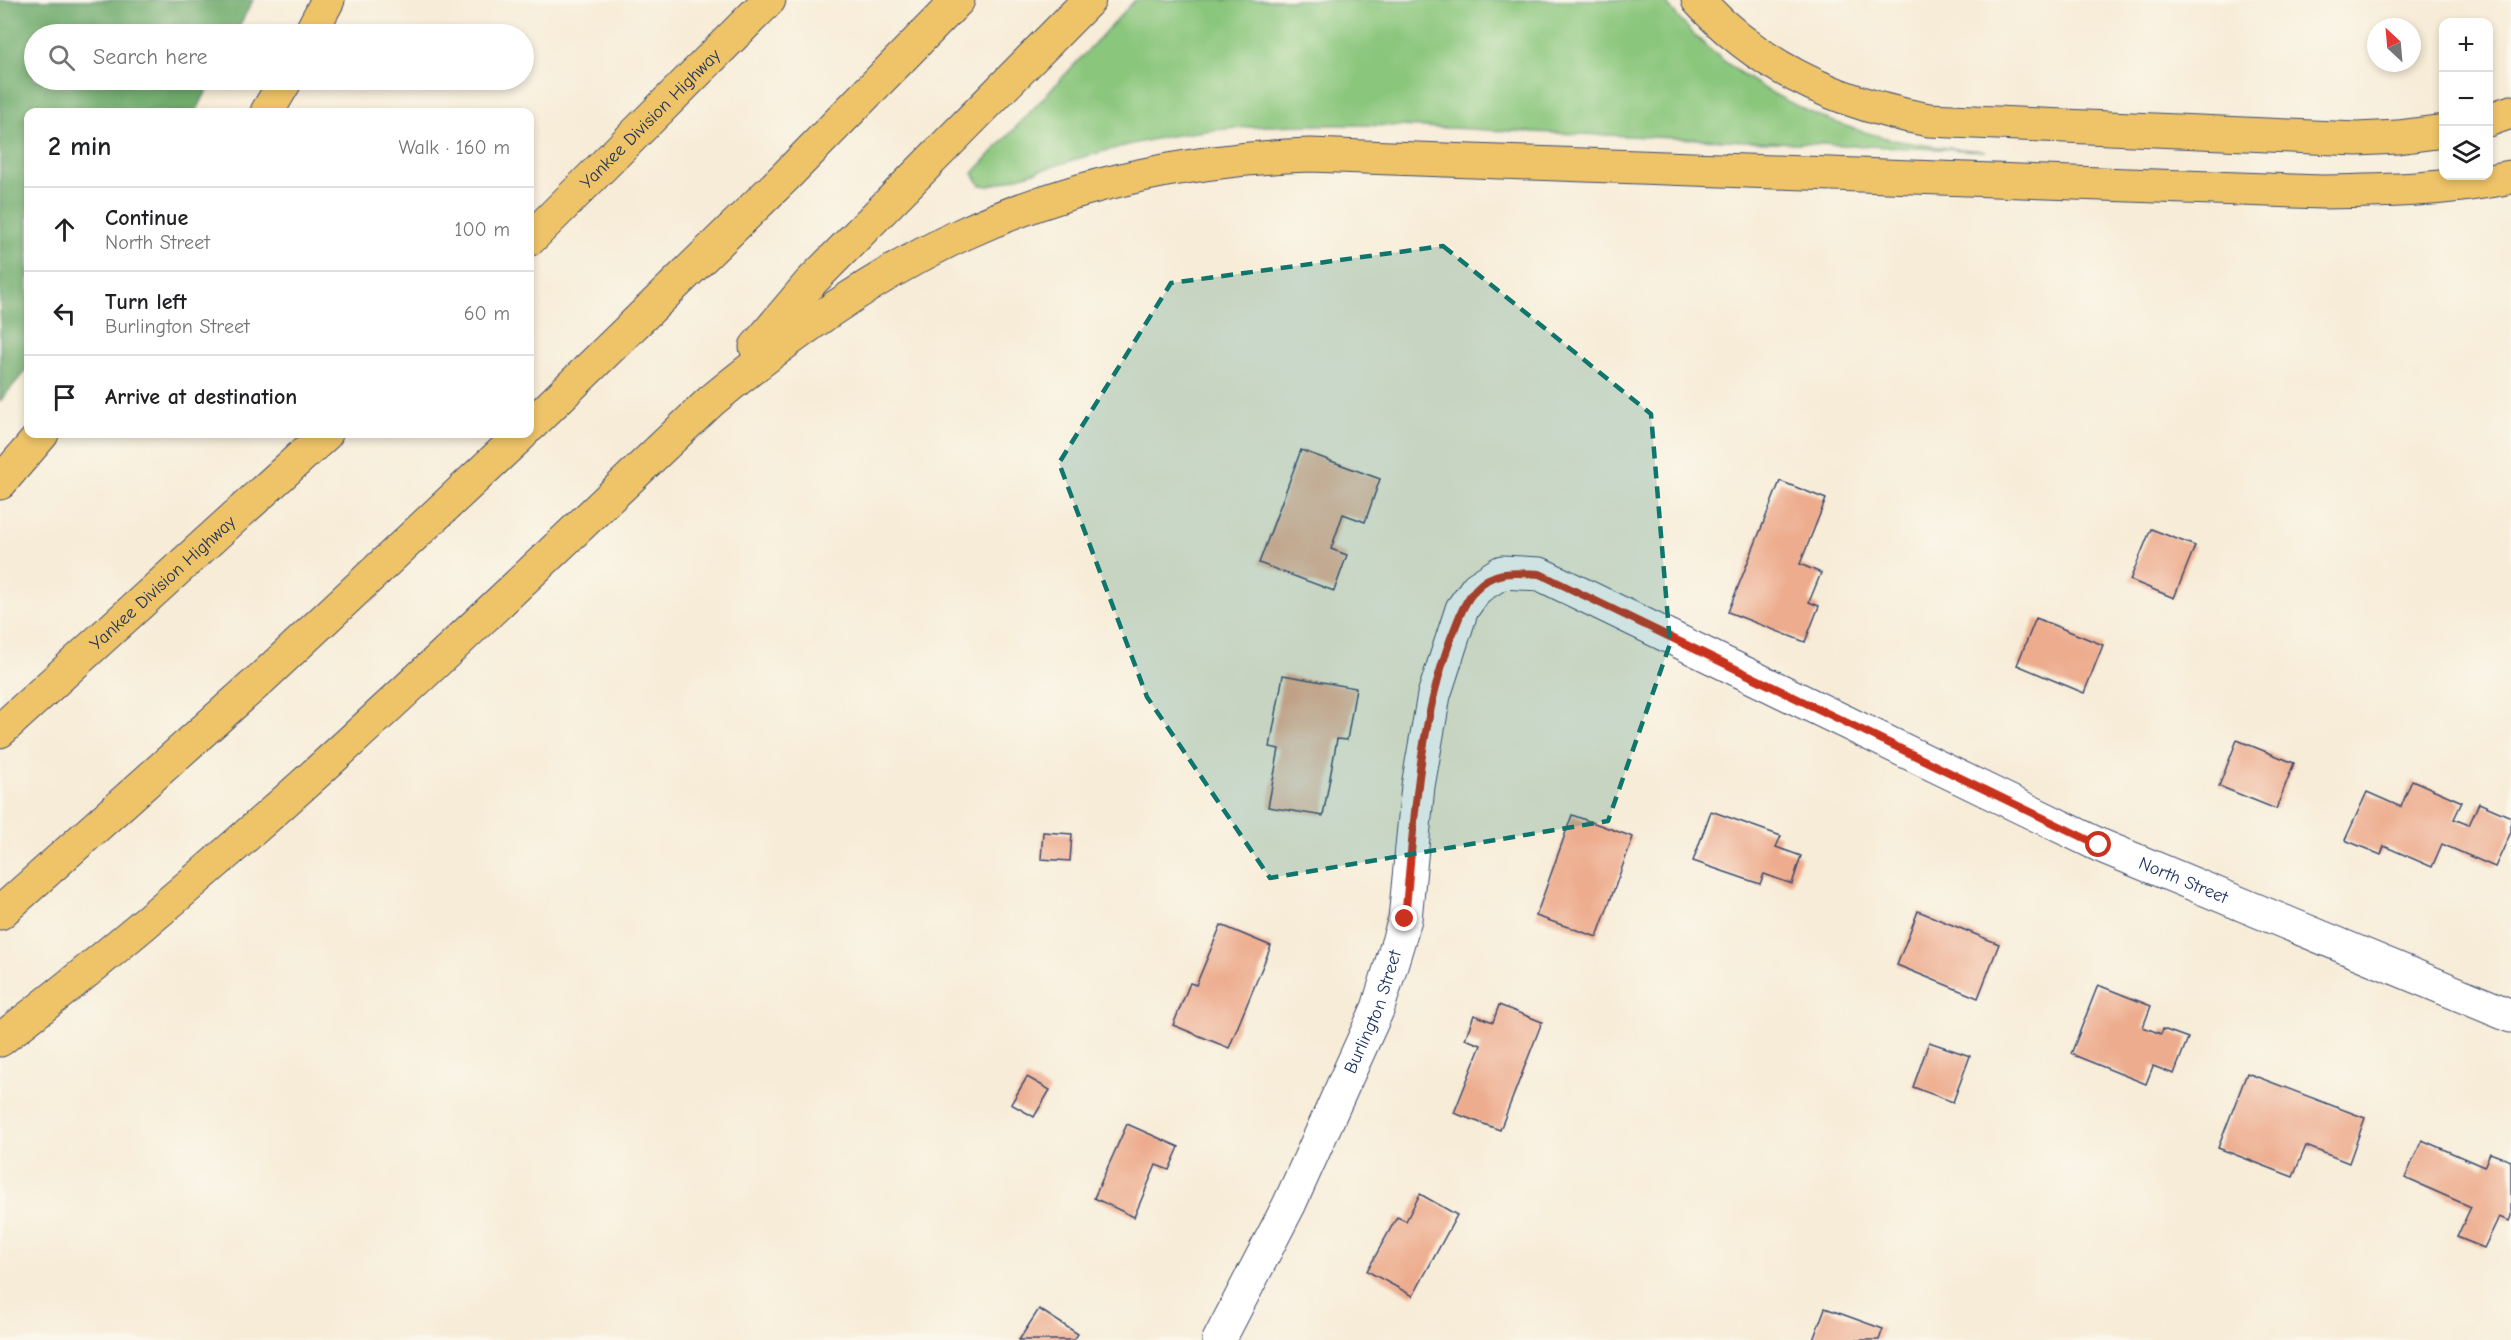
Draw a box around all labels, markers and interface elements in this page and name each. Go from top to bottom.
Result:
north arrow [2367,18,2421,72]
map controls [2439,18,2493,180]
button: + [2439,18,2493,72]
search box [24,24,534,90]
icon: search [45,41,78,74]
text: Search here [93,44,208,70]
street label: Yankee Division Highway [576,44,725,193]
button: − [2439,72,2493,126]
button: layers [2439,126,2493,180]
text: 2 min [48,132,111,162]
text: Walk · 160 m [399,136,510,159]
text: Continue [105,205,188,231]
icon: ahead [48,213,81,246]
text: 100 m [455,218,510,241]
text: North Street [105,231,210,254]
text: Turn left [105,289,187,315]
icon: left [48,297,81,330]
text: 60 m [464,302,510,325]
text: Burlington Street [105,315,250,338]
icon: arrive [48,381,81,414]
text: Arrive at destination [105,384,297,410]
street label: Yankee Division Highway [85,511,240,654]
route start [2085,831,2111,857]
street label: North Street [2136,852,2232,908]
route end [1391,905,1417,931]
street label: Burlington Street [1339,947,1406,1077]

